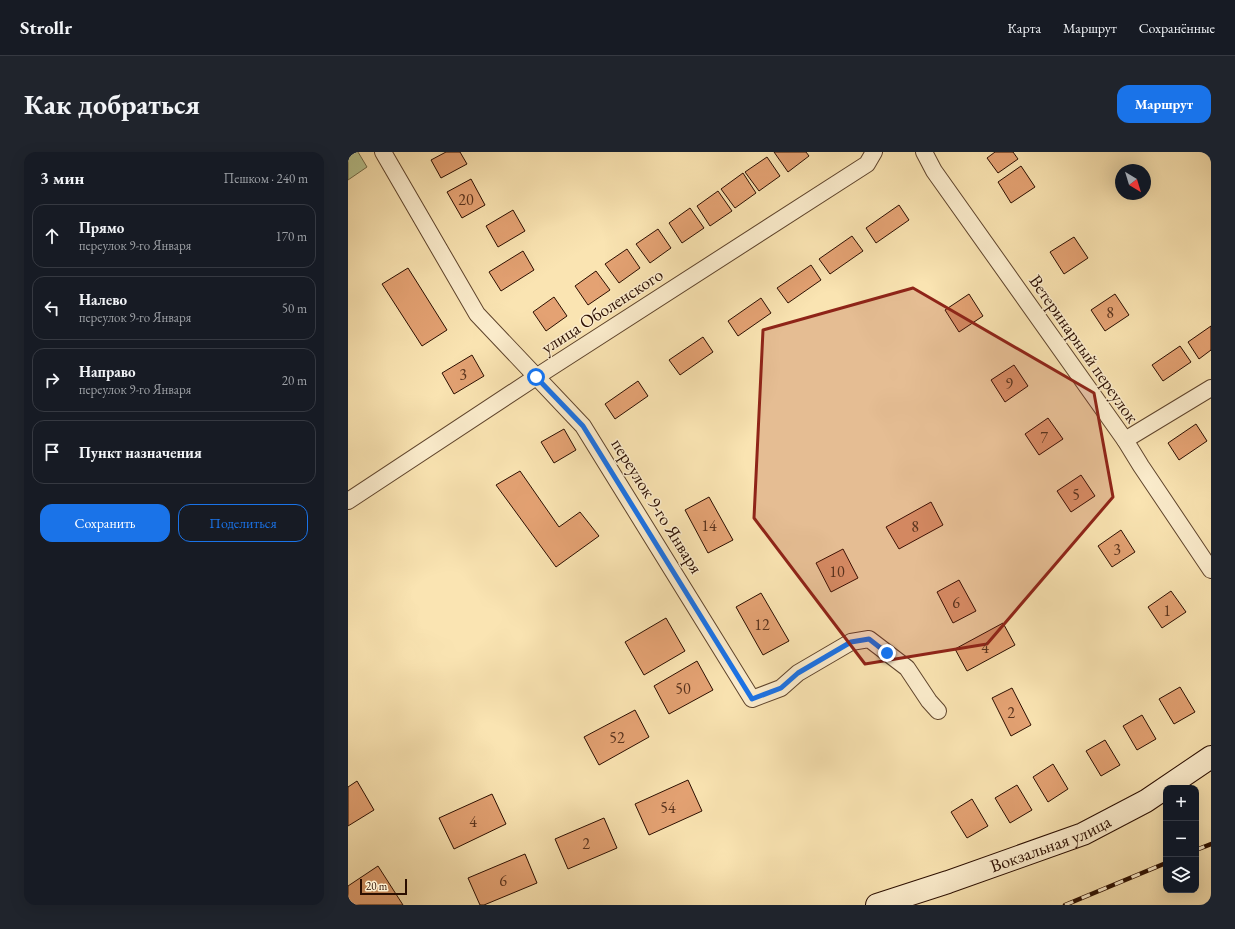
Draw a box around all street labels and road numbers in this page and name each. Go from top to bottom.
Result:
street label: улица Оболенского [536,263,667,359]
street label: Ветеринарный переулок [1024,270,1145,428]
street label: переулок 9-го Января [606,434,708,578]
street label: Вокзальная улица [987,809,1115,877]

